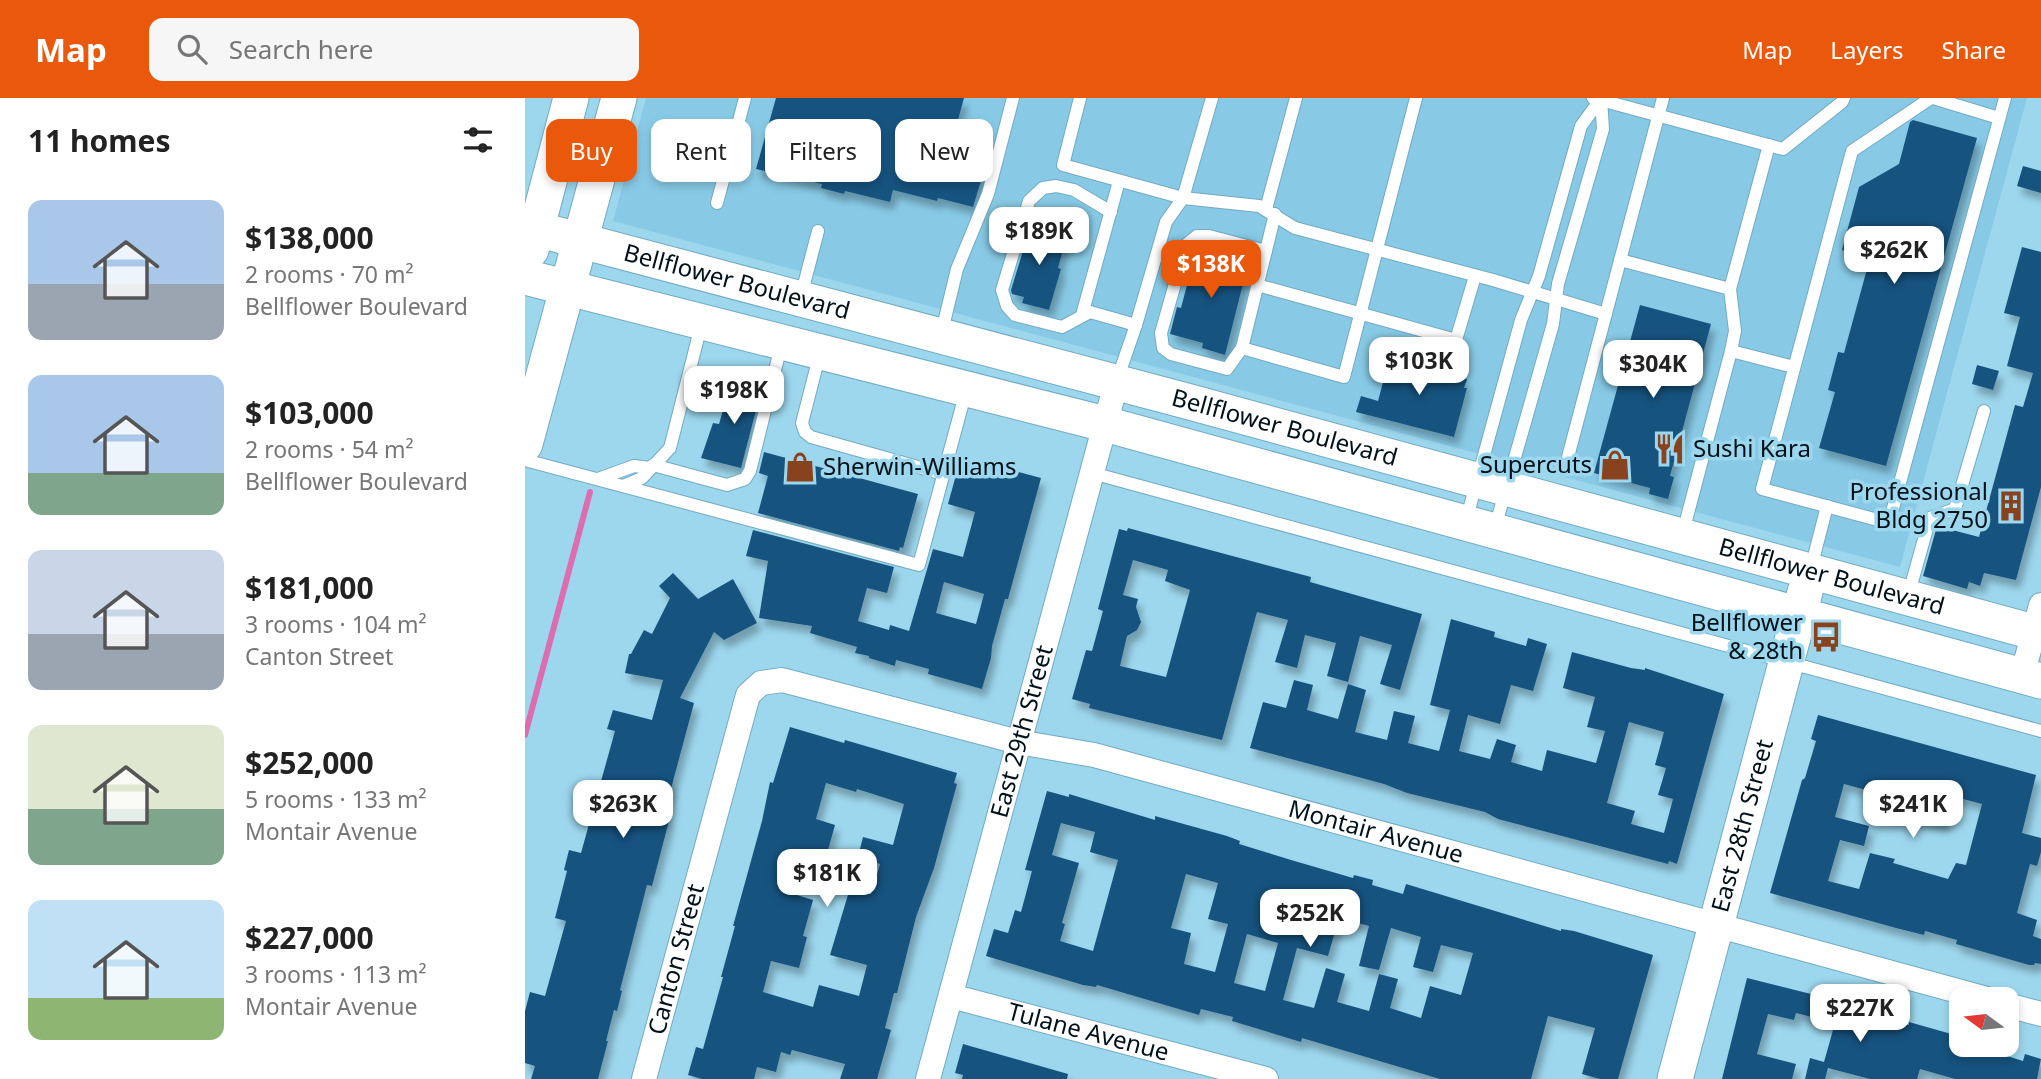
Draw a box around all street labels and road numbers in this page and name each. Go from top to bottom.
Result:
street label: Bellflower Boulevard [620,235,854,326]
street label: Bellflower Boulevard [1168,380,1402,473]
street label: Bellflower Boulevard [1715,529,1949,622]
street label: East 29th Street [981,641,1060,821]
street label: East 28th Street [1702,735,1780,916]
street label: Montair Avenue [1285,791,1467,870]
street label: Canton Street [639,880,711,1038]
street label: Tulane Avenue [1004,994,1173,1068]

